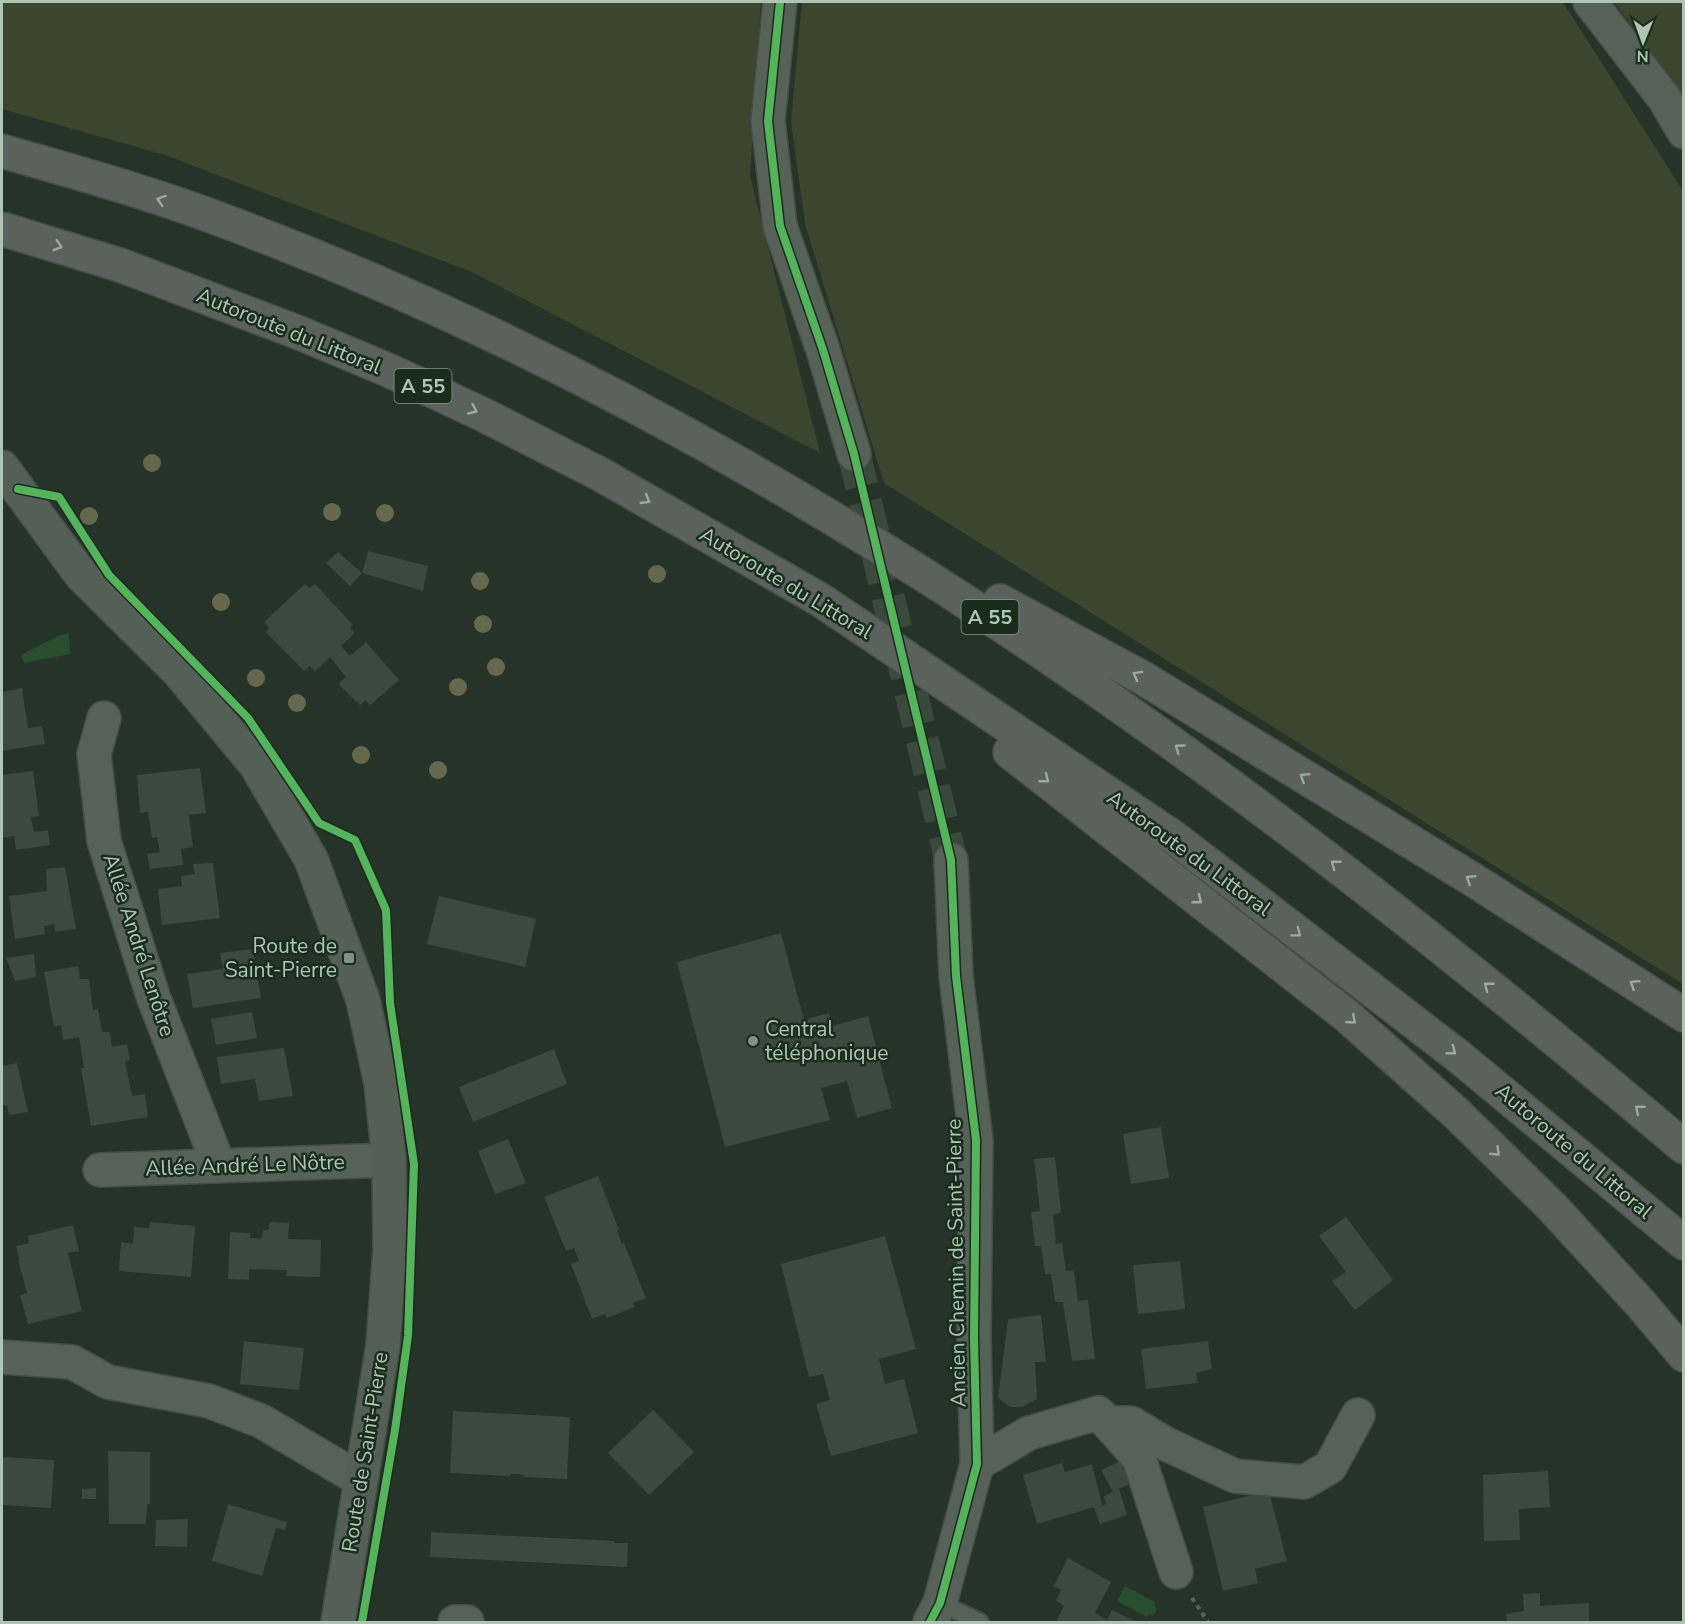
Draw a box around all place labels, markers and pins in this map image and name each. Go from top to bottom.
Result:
place label: Route de Saint-Pierre [225,932,337,984]
marker: Route de Saint-Pierre [342,951,356,965]
place label: Central téléphonique [765,1015,889,1067]
marker: Central téléphonique [746,1034,760,1048]

